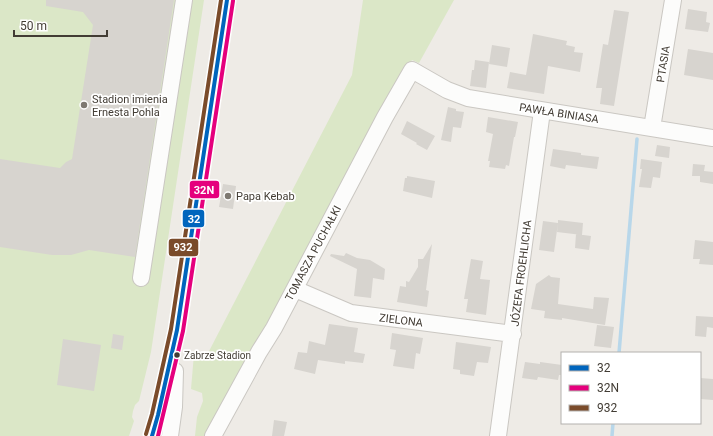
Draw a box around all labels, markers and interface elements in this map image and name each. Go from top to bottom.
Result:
scale bar [14,12,107,38]
text: 50 m [20,19,47,33]
street label: PTASIA [654,44,673,83]
place label: Stadion imienia Ernesta Pohla [92,93,168,119]
marker: Stadion imienia Ernesta Pohla [79,100,89,110]
street label: PAWŁA BINIASA [518,101,600,126]
line badge: 32N [189,180,220,199]
text: 32N [194,184,214,197]
place label: Papa Kebab [236,190,295,203]
marker: Papa Kebab [223,191,233,201]
street label: TOMASZA PUCHAŁKI [283,203,344,303]
line badge: 32 [182,209,205,228]
text: 32 [188,213,200,226]
street label: JÓZEFA FROEHLICHA [509,218,535,327]
line badge: 932 [168,238,199,257]
text: 932 [174,241,192,254]
street label: ZIELONA [378,311,424,330]
marker: Zabrze Stadion [172,350,182,360]
place label: Zabrze Stadion [184,350,251,361]
legend [561,352,701,424]
text: 32 [597,361,611,375]
text: 32N [597,381,619,395]
text: 932 [597,401,617,415]

